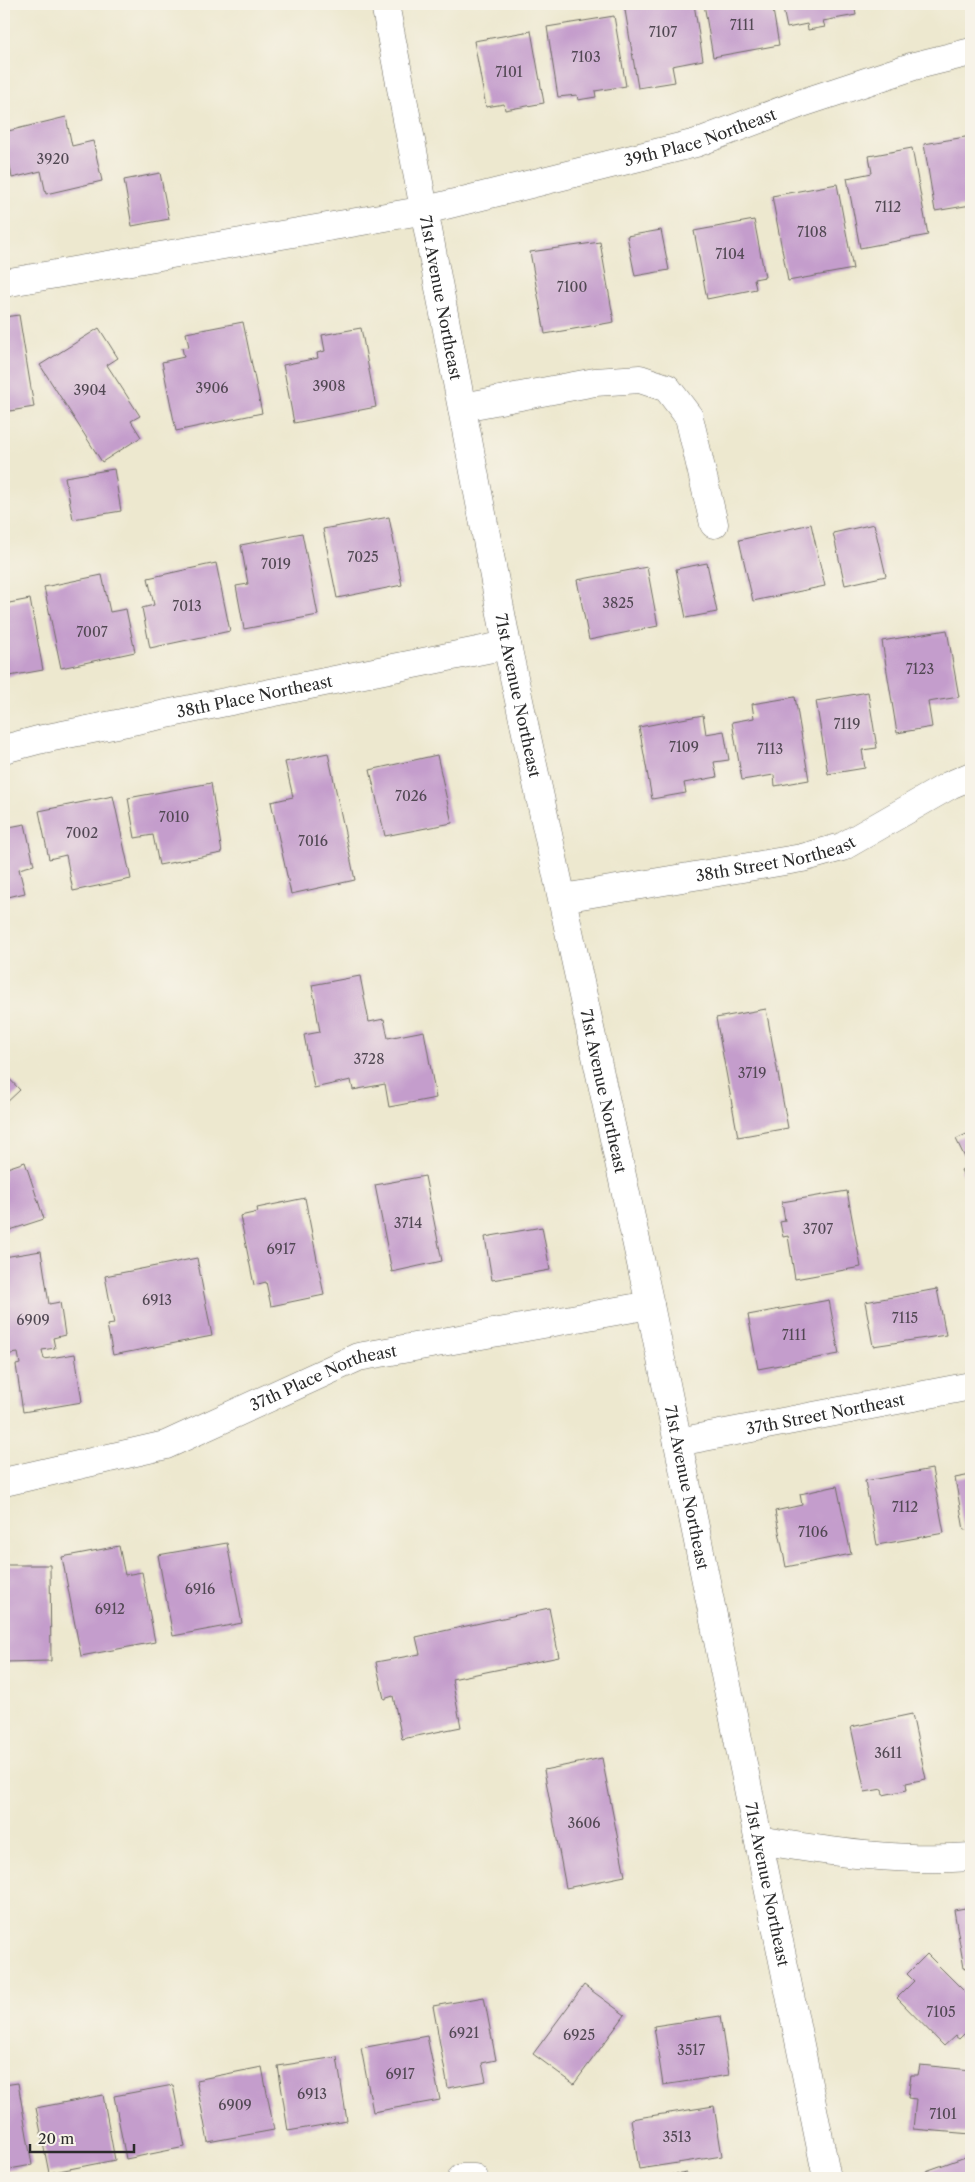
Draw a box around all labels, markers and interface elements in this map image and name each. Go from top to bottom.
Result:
house number: 7111 [730,16,754,34]
house number: 7107 [649,23,677,41]
house number: 7103 [571,48,601,66]
house number: 7101 [495,63,523,81]
street label: 39th Place Northeast [622,104,779,170]
house number: 3920 [37,150,70,168]
house number: 7112 [875,198,901,216]
street label: 71st Avenue Northeast [415,214,466,382]
house number: 7108 [797,223,827,241]
house number: 7104 [715,245,745,263]
house number: 7100 [557,278,587,296]
house number: 3908 [312,377,346,395]
house number: 3906 [196,379,228,397]
house number: 3904 [74,381,106,399]
house number: 7025 [347,548,379,566]
house number: 7019 [261,555,291,573]
house number: 3825 [602,594,634,612]
house number: 7013 [172,597,202,615]
street label: 71st Avenue Northeast [491,612,545,779]
house number: 7007 [76,623,108,641]
house number: 7123 [906,660,934,678]
street label: 38th Place Northeast [175,671,335,722]
house number: 7119 [834,715,860,733]
house number: 7109 [669,738,699,756]
house number: 7113 [757,740,783,758]
house number: 7026 [395,787,427,805]
house number: 7010 [159,808,189,826]
house number: 7002 [66,824,98,842]
street label: 38th Street Northeast [694,831,859,886]
house number: 7016 [298,832,328,850]
street label: 71st Avenue Northeast [576,1007,631,1175]
house number: 3728 [354,1050,384,1068]
house number: 3719 [738,1064,766,1082]
house number: 3714 [394,1214,422,1232]
house number: 3707 [803,1220,833,1238]
house number: 6917 [266,1240,296,1258]
house number: 6913 [142,1291,172,1309]
house number: 7115 [892,1309,918,1327]
house number: 6909 [16,1311,50,1329]
house number: 7111 [782,1326,806,1344]
street label: 37th Place Northeast [247,1340,399,1415]
street label: 37th Street Northeast [744,1389,907,1439]
street label: 71st Avenue Northeast [661,1404,713,1572]
house number: 7112 [892,1498,918,1516]
house number: 7106 [798,1523,828,1541]
house number: 6916 [185,1580,215,1598]
house number: 6912 [95,1600,125,1618]
house number: 3611 [874,1744,902,1762]
street label: 71st Avenue Northeast [741,1801,794,1969]
house number: 3606 [568,1814,600,1832]
house number: 7105 [926,2003,956,2021]
house number: 6921 [449,2024,479,2042]
house number: 6925 [563,2026,595,2044]
house number: 3517 [677,2041,705,2059]
house number: 6917 [385,2065,415,2083]
house number: 6913 [297,2085,327,2103]
house number: 6909 [218,2096,252,2114]
house number: 7101 [929,2105,957,2123]
scale bar [30,2122,134,2154]
house number: 3513 [663,2128,691,2146]
text: 20 m [38,2129,74,2148]

